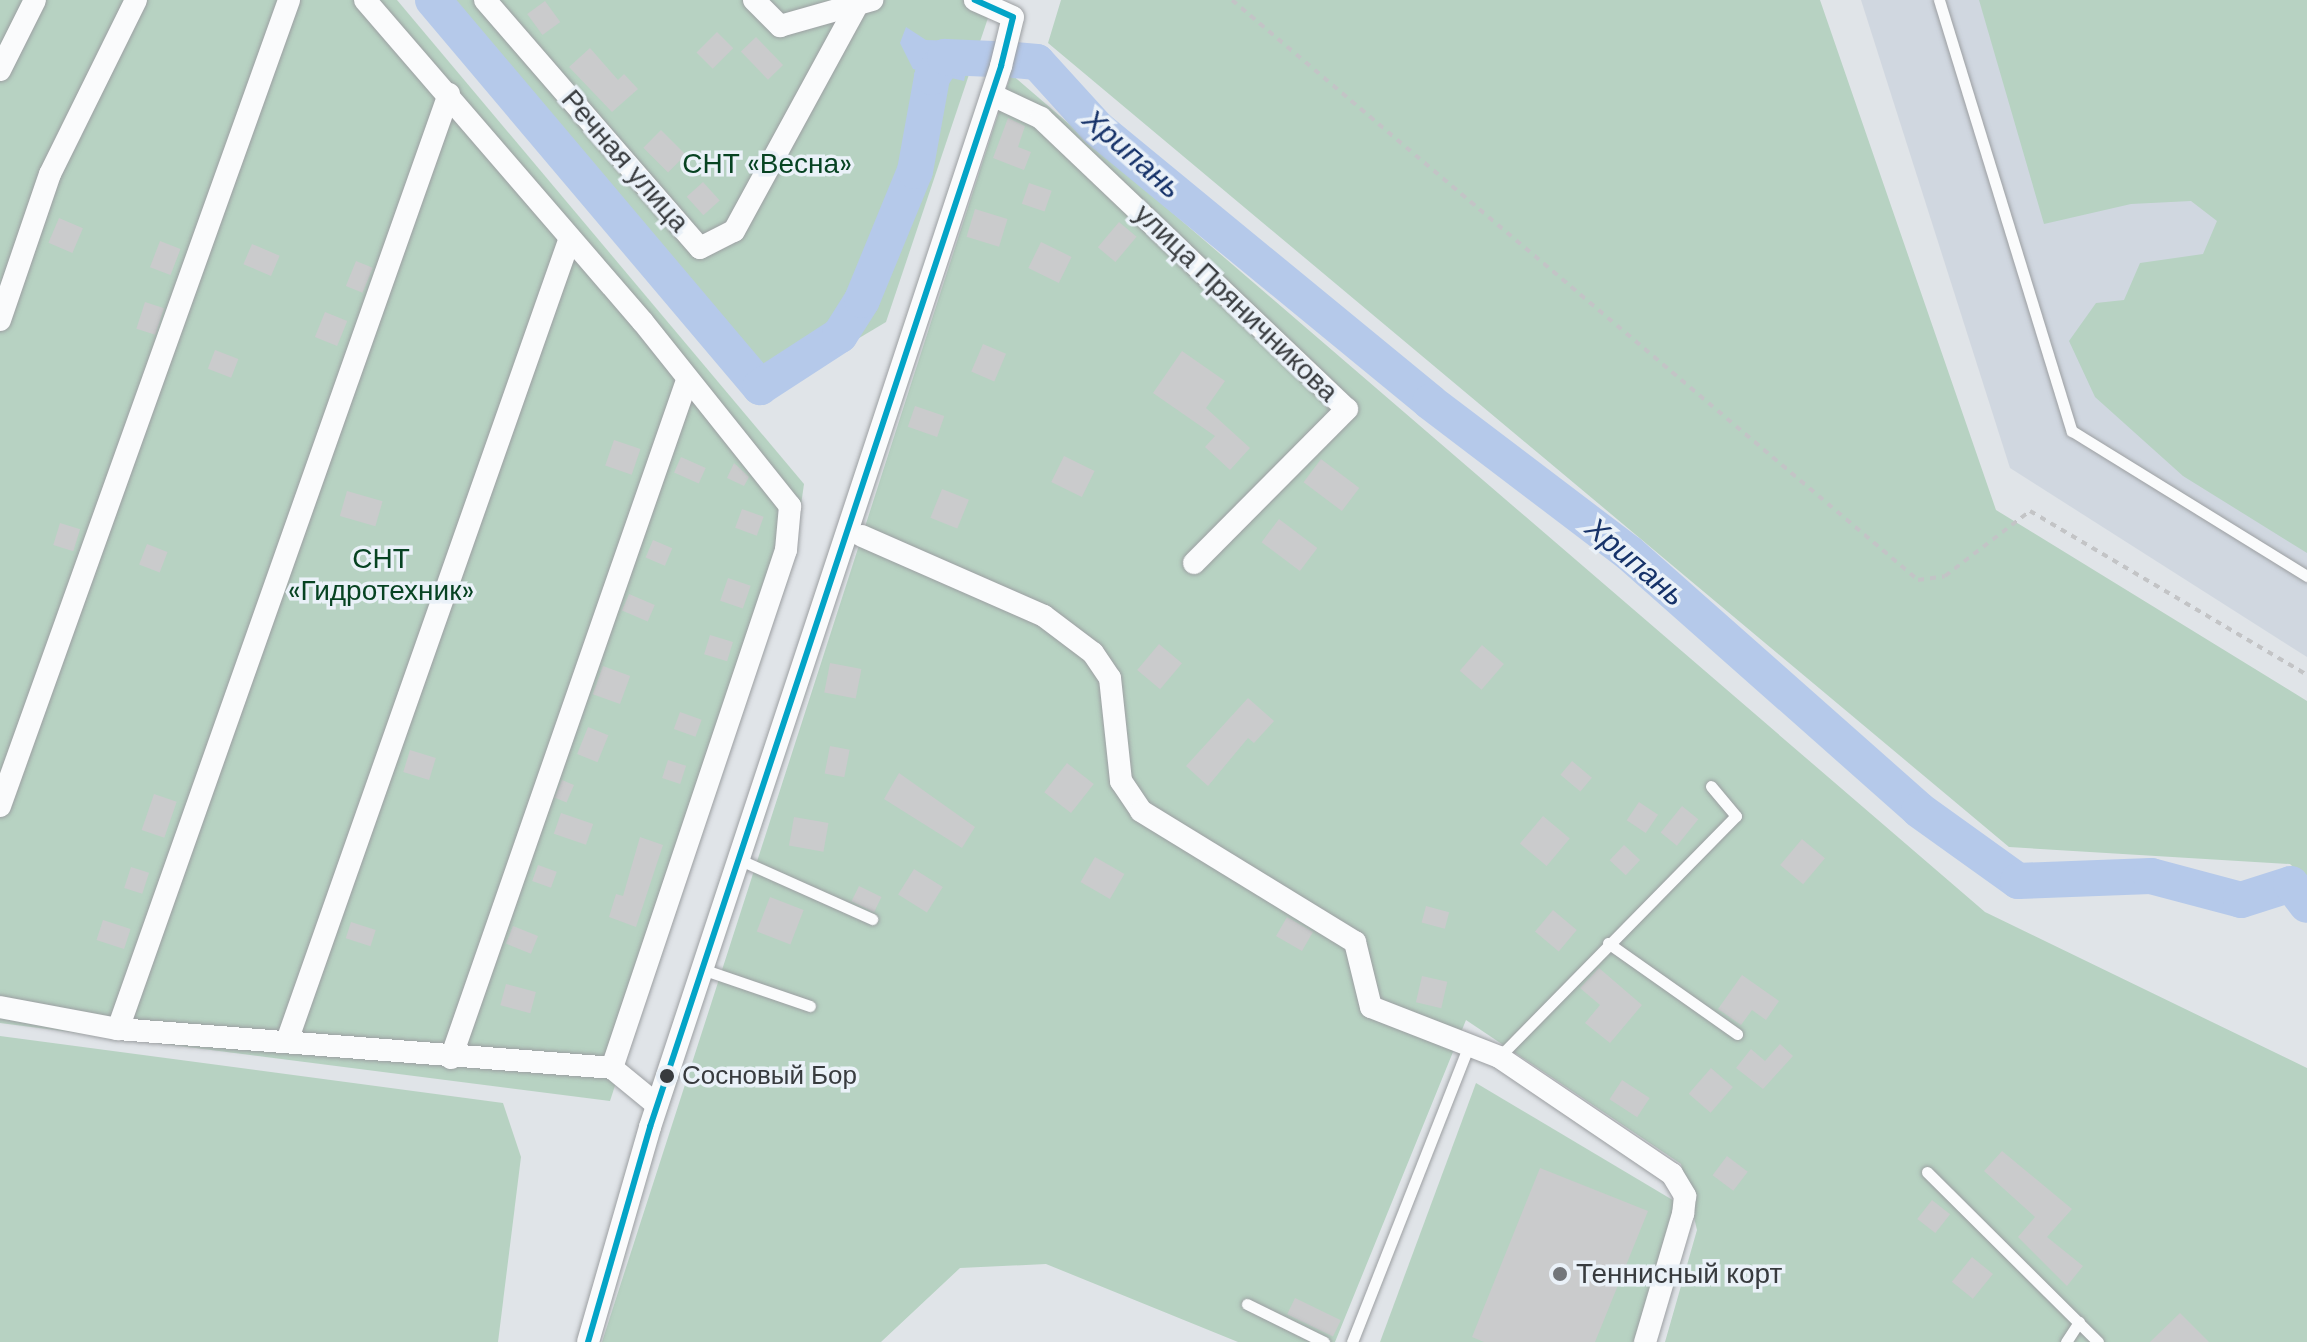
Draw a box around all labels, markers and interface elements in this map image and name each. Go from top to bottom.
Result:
street label: Речная улица [554,83,696,239]
water label: Хрипань [1075,101,1189,207]
park label: СНТ «Весна» [682,147,852,181]
street label: улица Пряничникова [1127,197,1345,409]
water label: Хрипань [1578,510,1692,614]
park label: СНТ «Гидротехник» [288,542,474,608]
place label: Сосновый Бор [682,1060,857,1092]
marker: Сосновый Бор [659,1068,675,1084]
place label: Теннисный корт [1576,1257,1782,1291]
marker: Теннисный корт [1551,1265,1569,1283]

